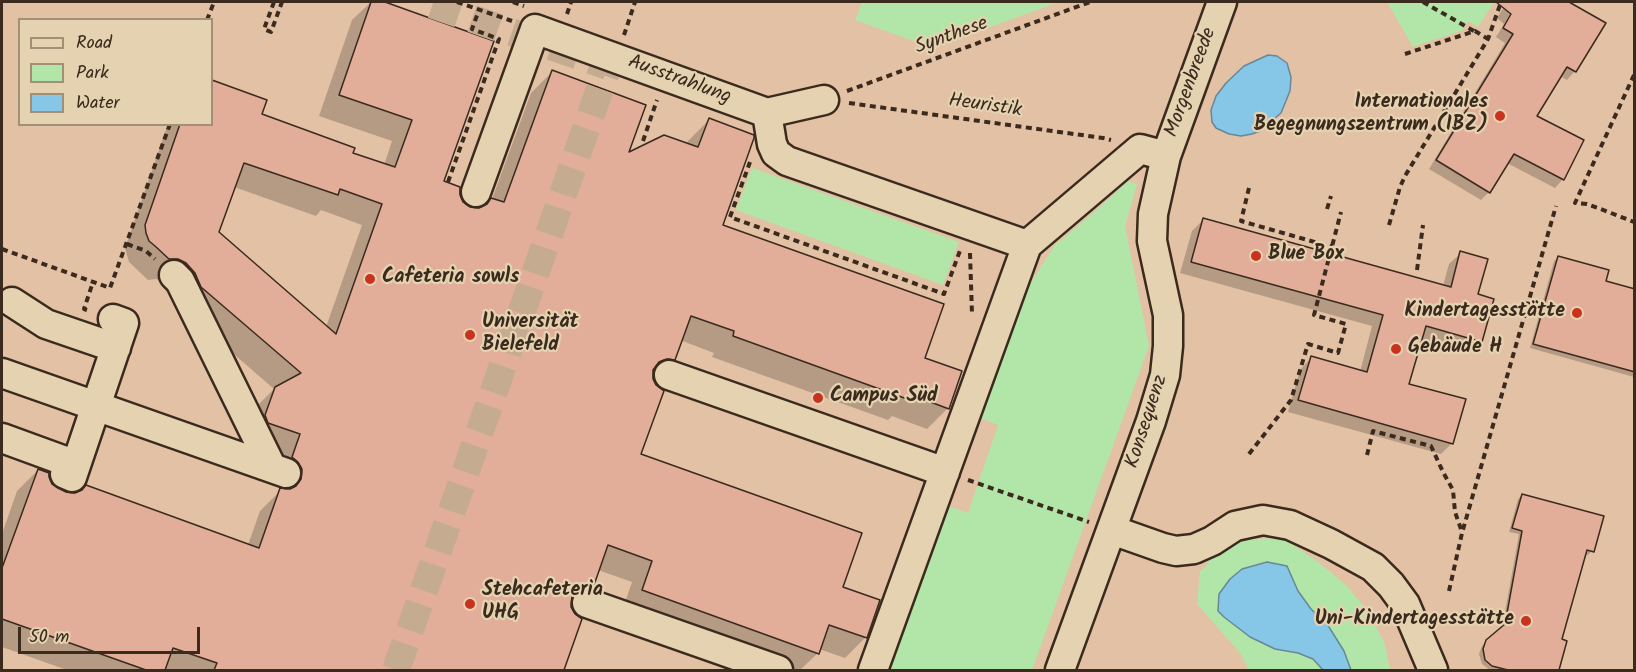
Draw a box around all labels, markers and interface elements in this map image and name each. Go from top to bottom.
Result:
street label: Synthese [912,13,992,61]
legend [18,18,213,126]
street label: Morgenbreede [1161,25,1223,141]
text: Road [76,29,112,58]
street label: Ausstrahlung [624,51,734,111]
text: Park [76,59,109,88]
text: Water [76,89,120,118]
street label: Heuristik [947,90,1023,124]
place label: Internationales Begegnungszentrum (IBZ) [1254,92,1488,139]
marker: Internationales Begegnungszentrum (IBZ) [1493,109,1507,123]
place label: Blue Box [1268,244,1344,268]
marker: Blue Box [1249,249,1263,263]
place label: Cafeteria sowls [382,267,519,291]
marker: Cafeteria sowls [363,272,377,286]
place label: Kindertagesstätte [1404,301,1565,325]
marker: Kindertagesstätte [1570,306,1584,320]
place label: Universität Bielefeld [482,312,579,359]
marker: Universität Bielefeld [463,328,477,342]
place label: Gebäude H [1408,337,1502,361]
marker: Gebäude H [1389,342,1403,356]
street label: Konsequenz [1122,372,1174,472]
place label: Campus Süd [830,386,938,410]
marker: Campus Süd [811,391,825,405]
place label: Stehcafeteria UHG [482,580,603,627]
marker: Stehcafeteria UHG [463,597,477,611]
place label: Uni-Kindertagesstätte [1315,609,1514,633]
marker: Uni-Kindertagesstätte [1519,614,1533,628]
scale bar [21,615,202,653]
text: 50 m [29,623,69,652]

